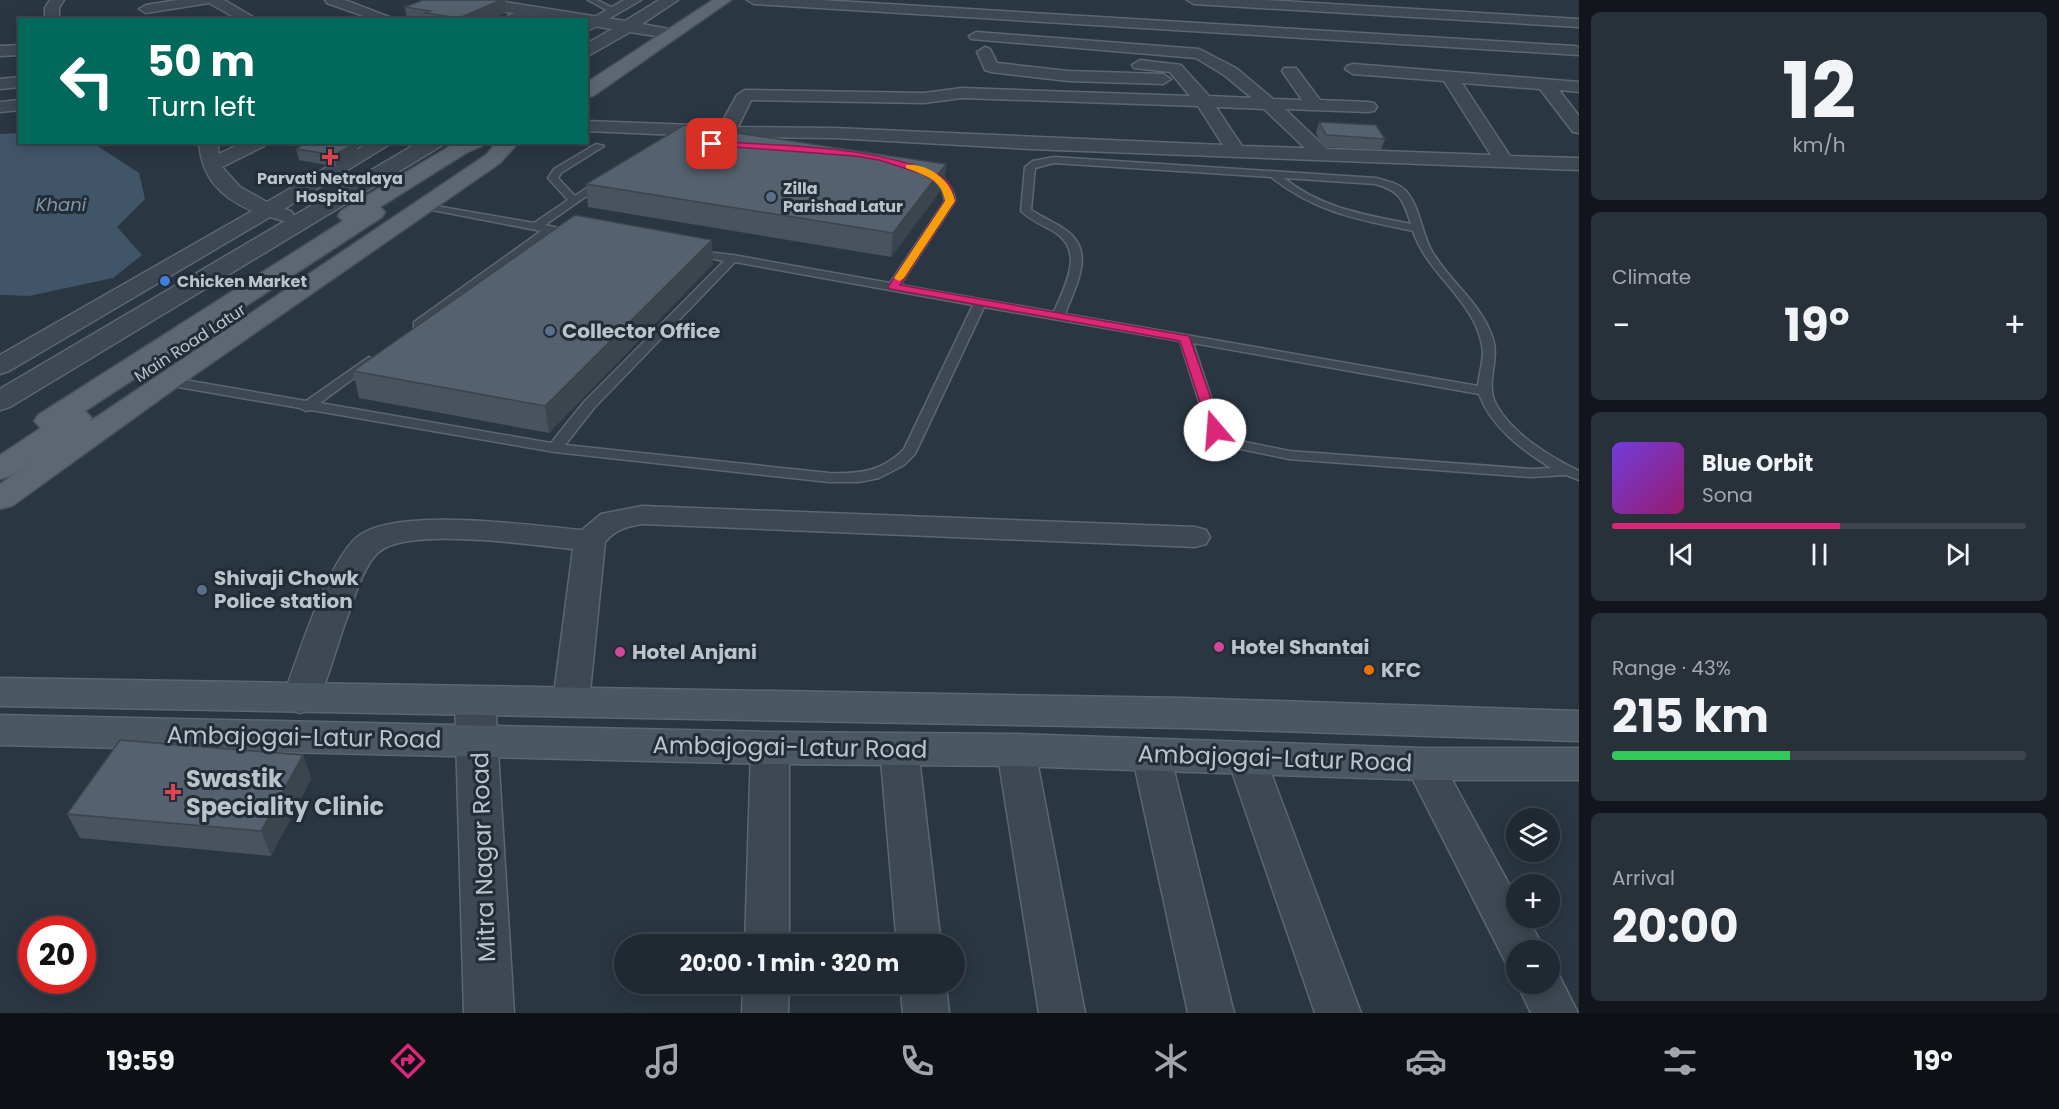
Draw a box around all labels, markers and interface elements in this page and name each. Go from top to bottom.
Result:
text: 50 m [147,32,255,91]
text: 12 [1782,36,1856,145]
icon: left [48,42,126,120]
text: Turn left [147,88,256,125]
pin [686,118,737,169]
icon: arrive [695,127,728,160]
text: km/h [1792,131,1846,159]
marker: Parvati Netralaya Hospital [321,148,339,166]
place label: Parvati Netralaya Hospital [257,167,403,208]
place label: Zilla Parishad Latur [783,177,903,218]
marker: Zilla Parishad Latur [764,190,778,204]
water label: Khani [36,192,87,217]
text: Climate [1612,263,1691,291]
place label: Chicken Market [177,270,307,293]
marker: Chicken Market [158,274,172,288]
text: 19° [1784,294,1850,357]
street label: Main Road Latur [130,298,250,388]
text: − [1612,302,1630,349]
text: + [2003,302,2026,349]
place label: Collector Office [562,317,720,345]
marker: Collector Office [543,324,557,338]
position arrow [1183,398,1247,462]
text: Blue Orbit [1702,448,1813,479]
text: Sona [1702,481,1753,509]
icon: previous [1665,538,1698,571]
icon: pause [1803,538,1836,571]
icon: next [1941,538,1974,571]
place label: Shivaji Chowk Police station [214,564,360,615]
marker: Shivaji Chowk Police station [195,583,209,597]
place label: Hotel Shantai [1231,633,1369,661]
place label: Hotel Anjani [632,638,757,666]
marker: Hotel Shantai [1212,640,1226,654]
marker: Hotel Anjani [613,645,627,659]
text: Range · 43% [1612,654,1731,682]
place label: KFC [1381,656,1421,684]
marker: KFC [1362,663,1376,677]
text: 215 km [1612,685,1769,748]
street label: Ambajogai-Latur Road [166,718,442,756]
street label: Ambajogai-Latur Road [652,728,928,766]
street label: Ambajogai-Latur Road [1137,737,1413,779]
street label: Mitra Nagar Road [463,751,503,963]
place label: Swastik Speciality Clinic [186,762,384,823]
marker: Swastik Speciality Clinic [164,783,182,801]
map controls [1506,808,1560,994]
button: layers [1506,808,1560,862]
text: Arrival [1612,864,1675,892]
button: + [1506,874,1560,928]
text: 20:00 [1612,895,1739,958]
speed limit sign: 20 [18,916,96,994]
button: − [1506,940,1560,994]
text: 20:00 · 1 min · 320 m [680,948,899,979]
icon: directions [387,1040,429,1082]
icon: music [642,1040,684,1082]
icon: phone [896,1040,938,1082]
icon: climate [1150,1040,1192,1082]
icon: car [1405,1040,1447,1082]
icon: filters [1659,1040,1701,1082]
text: 19:59 [106,1042,175,1079]
text: 19° [1914,1042,1953,1079]

